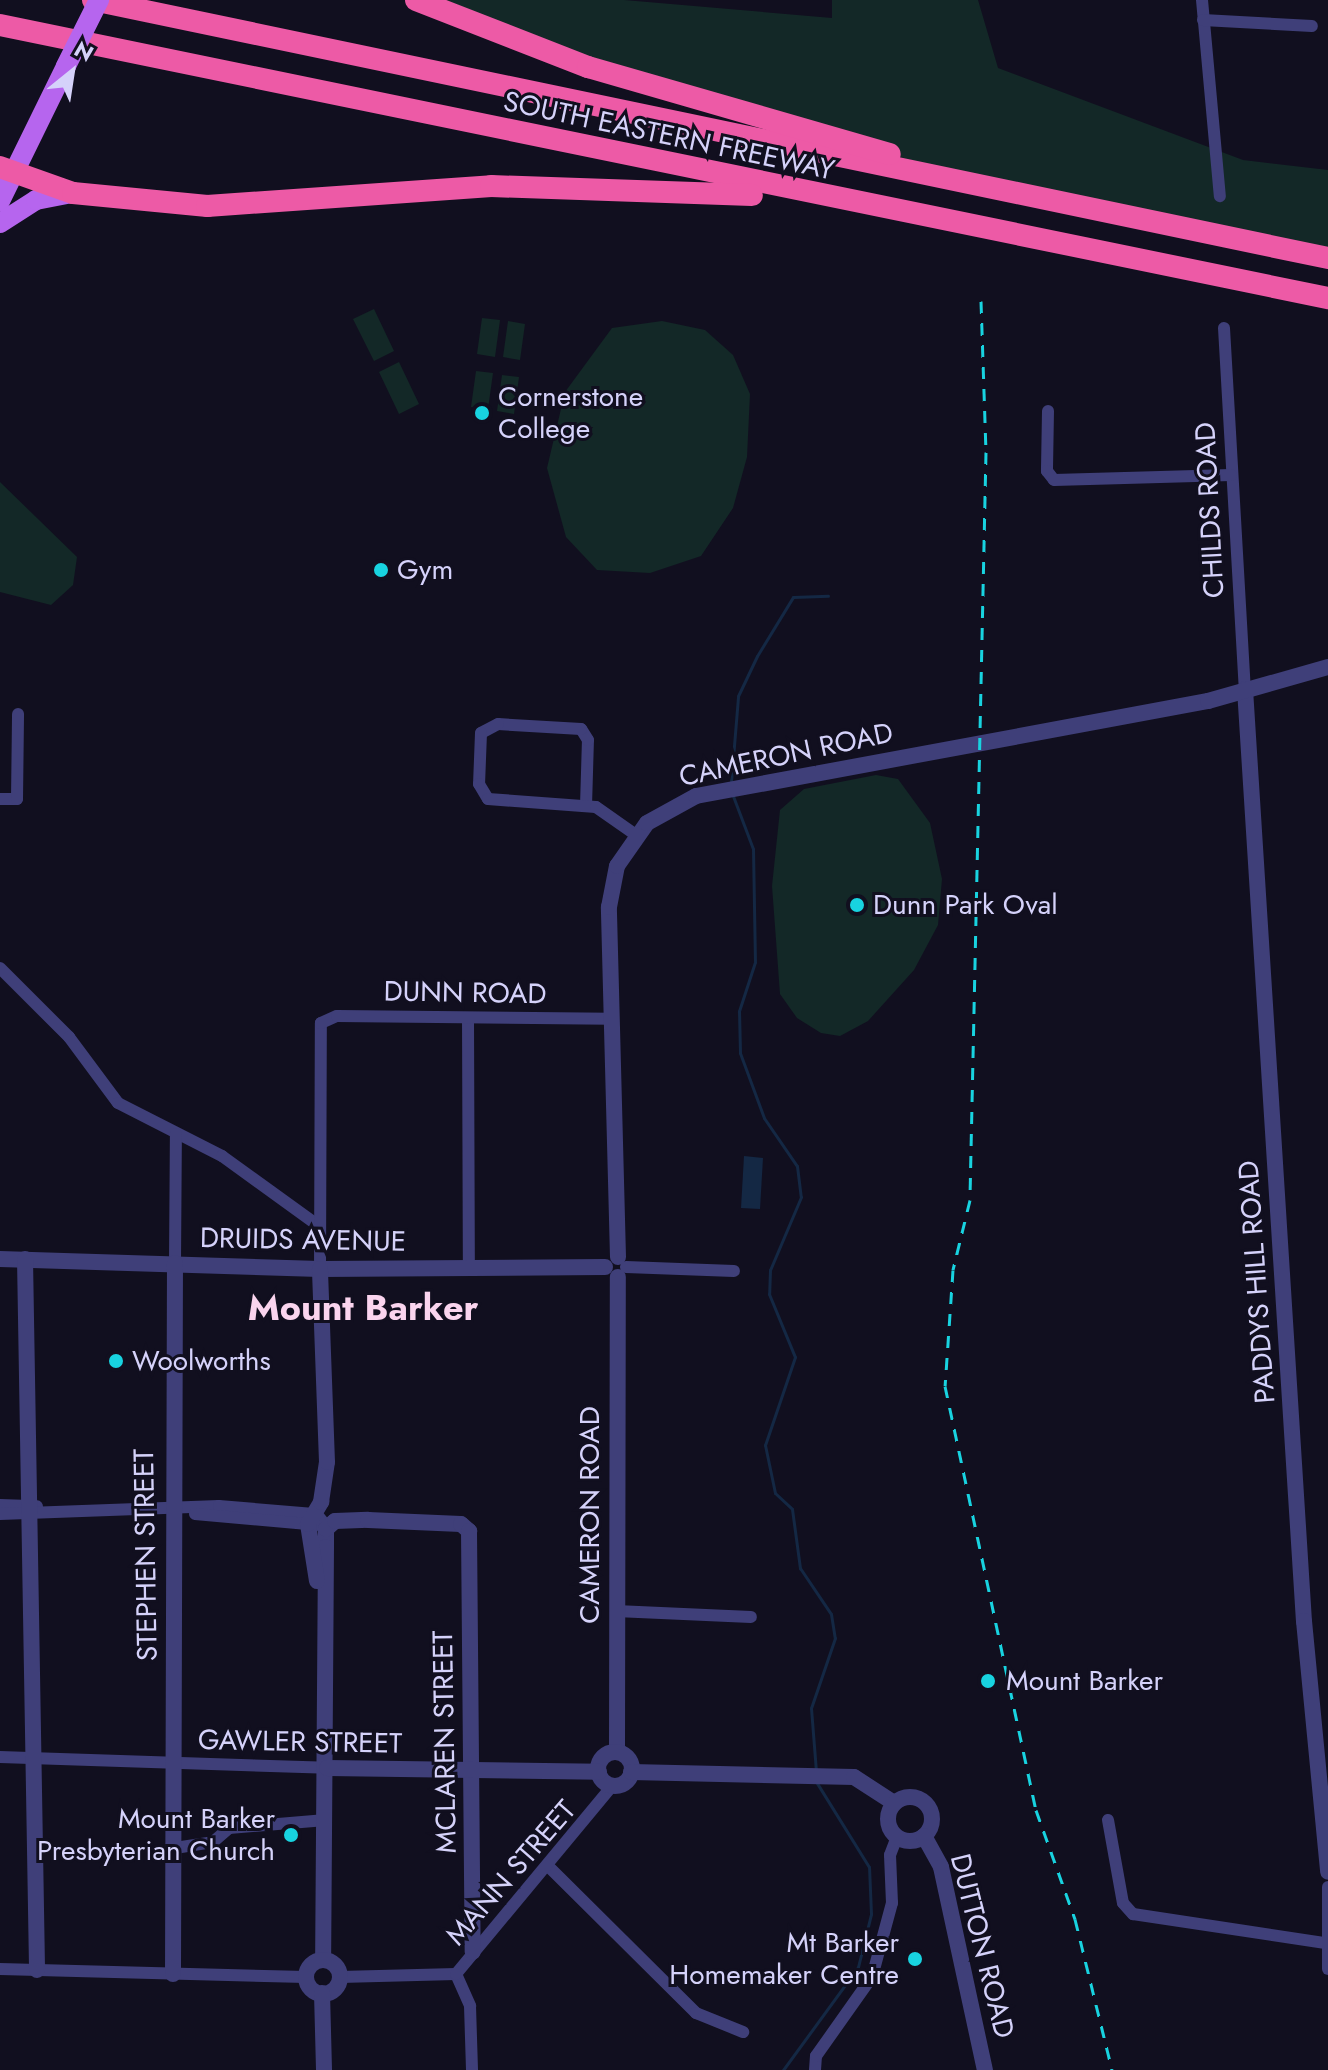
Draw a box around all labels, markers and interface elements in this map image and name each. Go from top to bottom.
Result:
north arrow [32,32,112,112]
text: N [68,33,100,69]
street label: SOUTH EASTERN FREEWAY [500,84,838,188]
place label: Cornerstone College [498,380,643,446]
marker: Cornerstone College [473,404,491,422]
street label: CHILDS ROAD [1189,421,1231,599]
place label: Gym [397,553,453,587]
marker: Gym [372,561,390,579]
street label: CAMERON ROAD [676,716,896,794]
place label: Dunn Park Oval [873,888,1058,922]
marker: Dunn Park Oval [848,896,866,914]
street label: DUNN ROAD [383,975,547,1011]
street label: PADDYS HILL ROAD [1232,1159,1282,1405]
street label: DRUIDS AVENUE [200,1221,406,1259]
district label: Mount Barker [248,1286,478,1330]
place label: Woolworths [132,1344,271,1378]
marker: Woolworths [107,1352,125,1370]
street label: CAMERON ROAD [573,1406,607,1624]
street label: STEPHEN STREET [127,1448,165,1662]
street label: MCLAREN STREET [426,1630,464,1854]
place label: Mount Barker [1006,1664,1163,1698]
marker: Mount Barker [977,1670,999,1692]
street label: GAWLER STREET [198,1723,402,1761]
street label: MANN STREET [439,1794,583,1952]
place label: Mount Barker Presbyterian Church [37,1802,275,1868]
marker: Mount Barker Presbyterian Church [282,1826,300,1844]
street label: DUTTON ROAD [943,1850,1021,2042]
place label: Mt Barker Homemaker Centre [669,1926,899,1992]
marker: Mt Barker Homemaker Centre [906,1950,924,1968]

